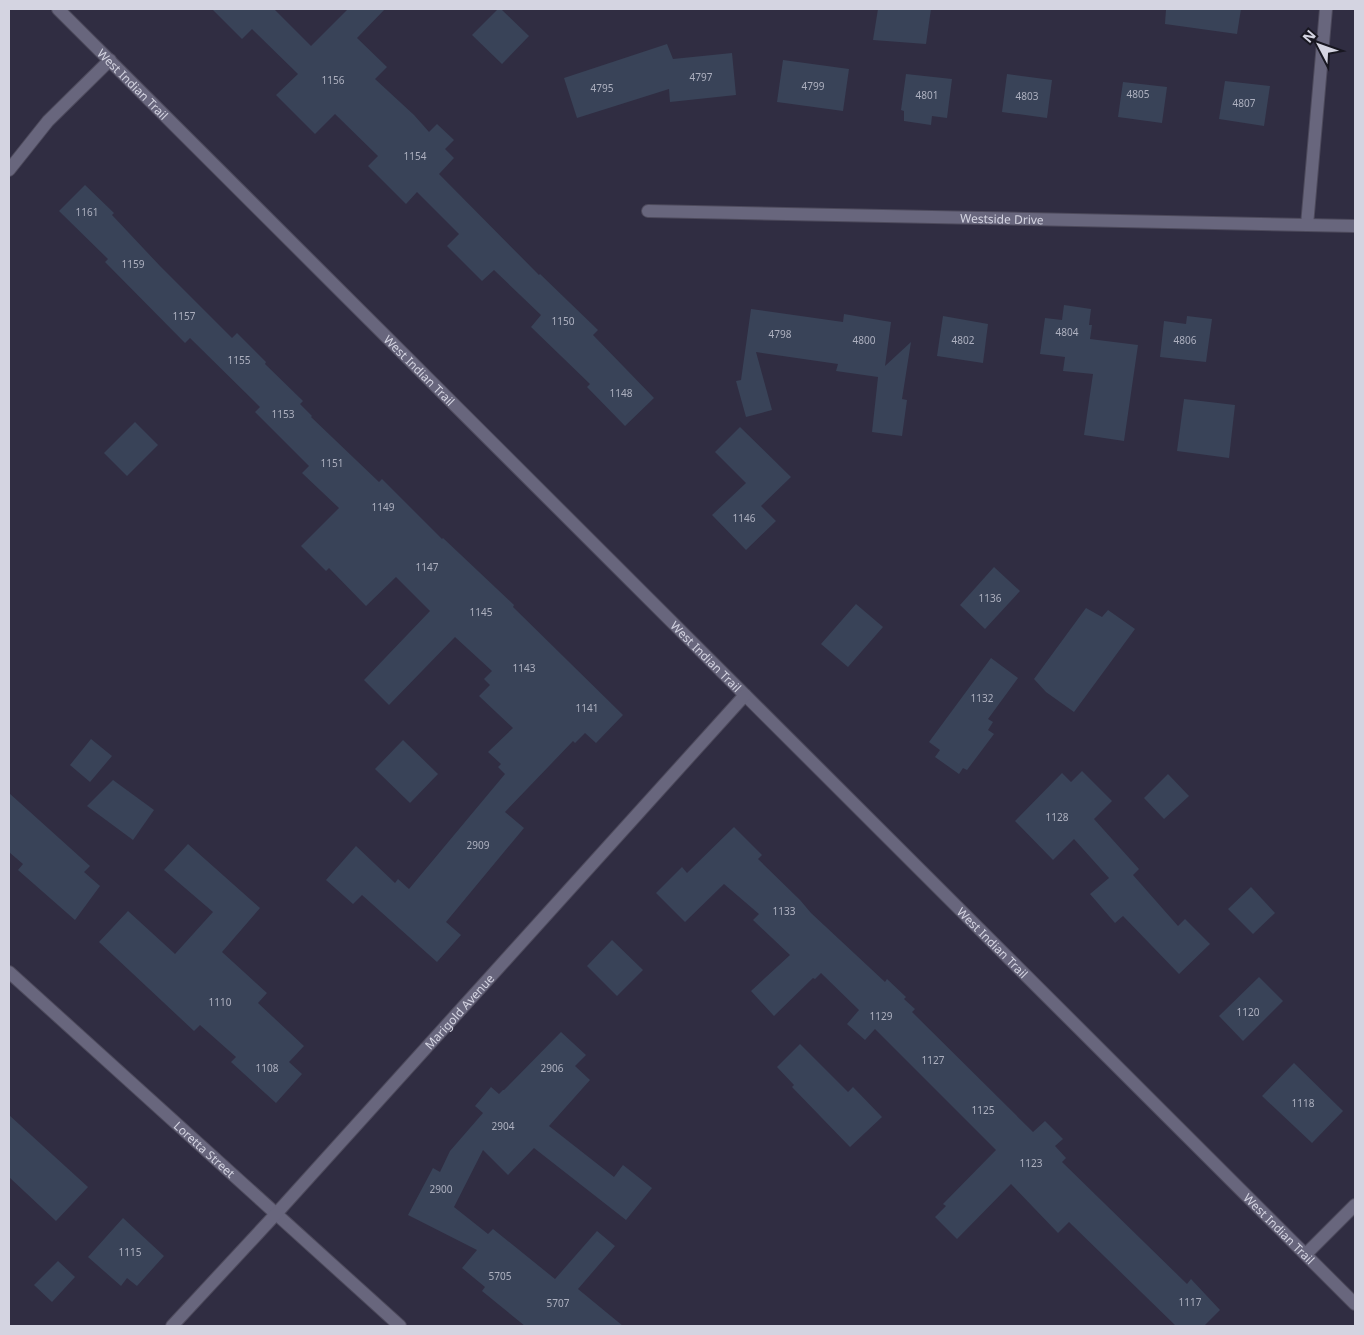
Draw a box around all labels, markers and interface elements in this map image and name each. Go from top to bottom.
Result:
north arrow [1294,20,1344,70]
text: N [1298,26,1320,47]
street label: West Indian Trail [94,45,172,123]
house number: 4797 [690,70,713,84]
house number: 1156 [322,73,345,87]
house number: 4799 [802,79,825,93]
house number: 4795 [591,81,614,95]
house number: 4805 [1127,87,1150,101]
house number: 4801 [916,88,938,102]
house number: 4803 [1016,89,1039,103]
house number: 4807 [1233,96,1256,110]
house number: 1154 [404,149,427,163]
house number: 1161 [76,205,98,219]
street label: Westside Drive [960,209,1044,228]
house number: 1159 [122,257,145,271]
house number: 1157 [173,309,196,323]
house number: 1150 [552,314,575,328]
house number: 4804 [1056,325,1079,339]
house number: 4798 [769,327,792,341]
street label: West Indian Trail [380,331,459,409]
house number: 4800 [853,333,876,347]
house number: 4802 [952,333,975,347]
house number: 4806 [1174,333,1197,347]
house number: 1155 [228,353,251,367]
house number: 1148 [610,386,633,400]
house number: 1153 [272,407,295,421]
house number: 1151 [321,456,343,470]
house number: 1149 [372,500,395,514]
house number: 1146 [733,511,756,525]
house number: 1147 [416,560,439,574]
house number: 1136 [979,591,1002,605]
house number: 1145 [470,605,493,619]
street label: West Indian Trail [667,617,745,695]
house number: 1143 [513,661,536,675]
house number: 1132 [971,691,994,705]
house number: 1141 [576,701,598,715]
house number: 1128 [1046,810,1069,824]
house number: 2909 [467,838,490,852]
street label: West Indian Trail [954,903,1032,982]
house number: 1133 [773,904,796,918]
street label: Marigold Avenue [421,970,498,1053]
house number: 1110 [209,995,232,1009]
house number: 1120 [1237,1005,1260,1019]
house number: 1129 [870,1009,893,1023]
house number: 1127 [922,1053,945,1067]
house number: 1108 [256,1061,279,1075]
house number: 2906 [541,1061,564,1075]
house number: 1118 [1292,1096,1315,1110]
house number: 1125 [972,1103,995,1117]
street label: Loretta Street [170,1117,240,1182]
house number: 2904 [492,1119,515,1133]
house number: 1123 [1020,1156,1043,1170]
house number: 2900 [430,1182,453,1196]
street label: West Indian Trail [1240,1189,1319,1268]
house number: 1115 [119,1245,142,1259]
house number: 5705 [489,1269,512,1283]
house number: 1117 [1179,1295,1202,1309]
house number: 5707 [547,1296,570,1310]

